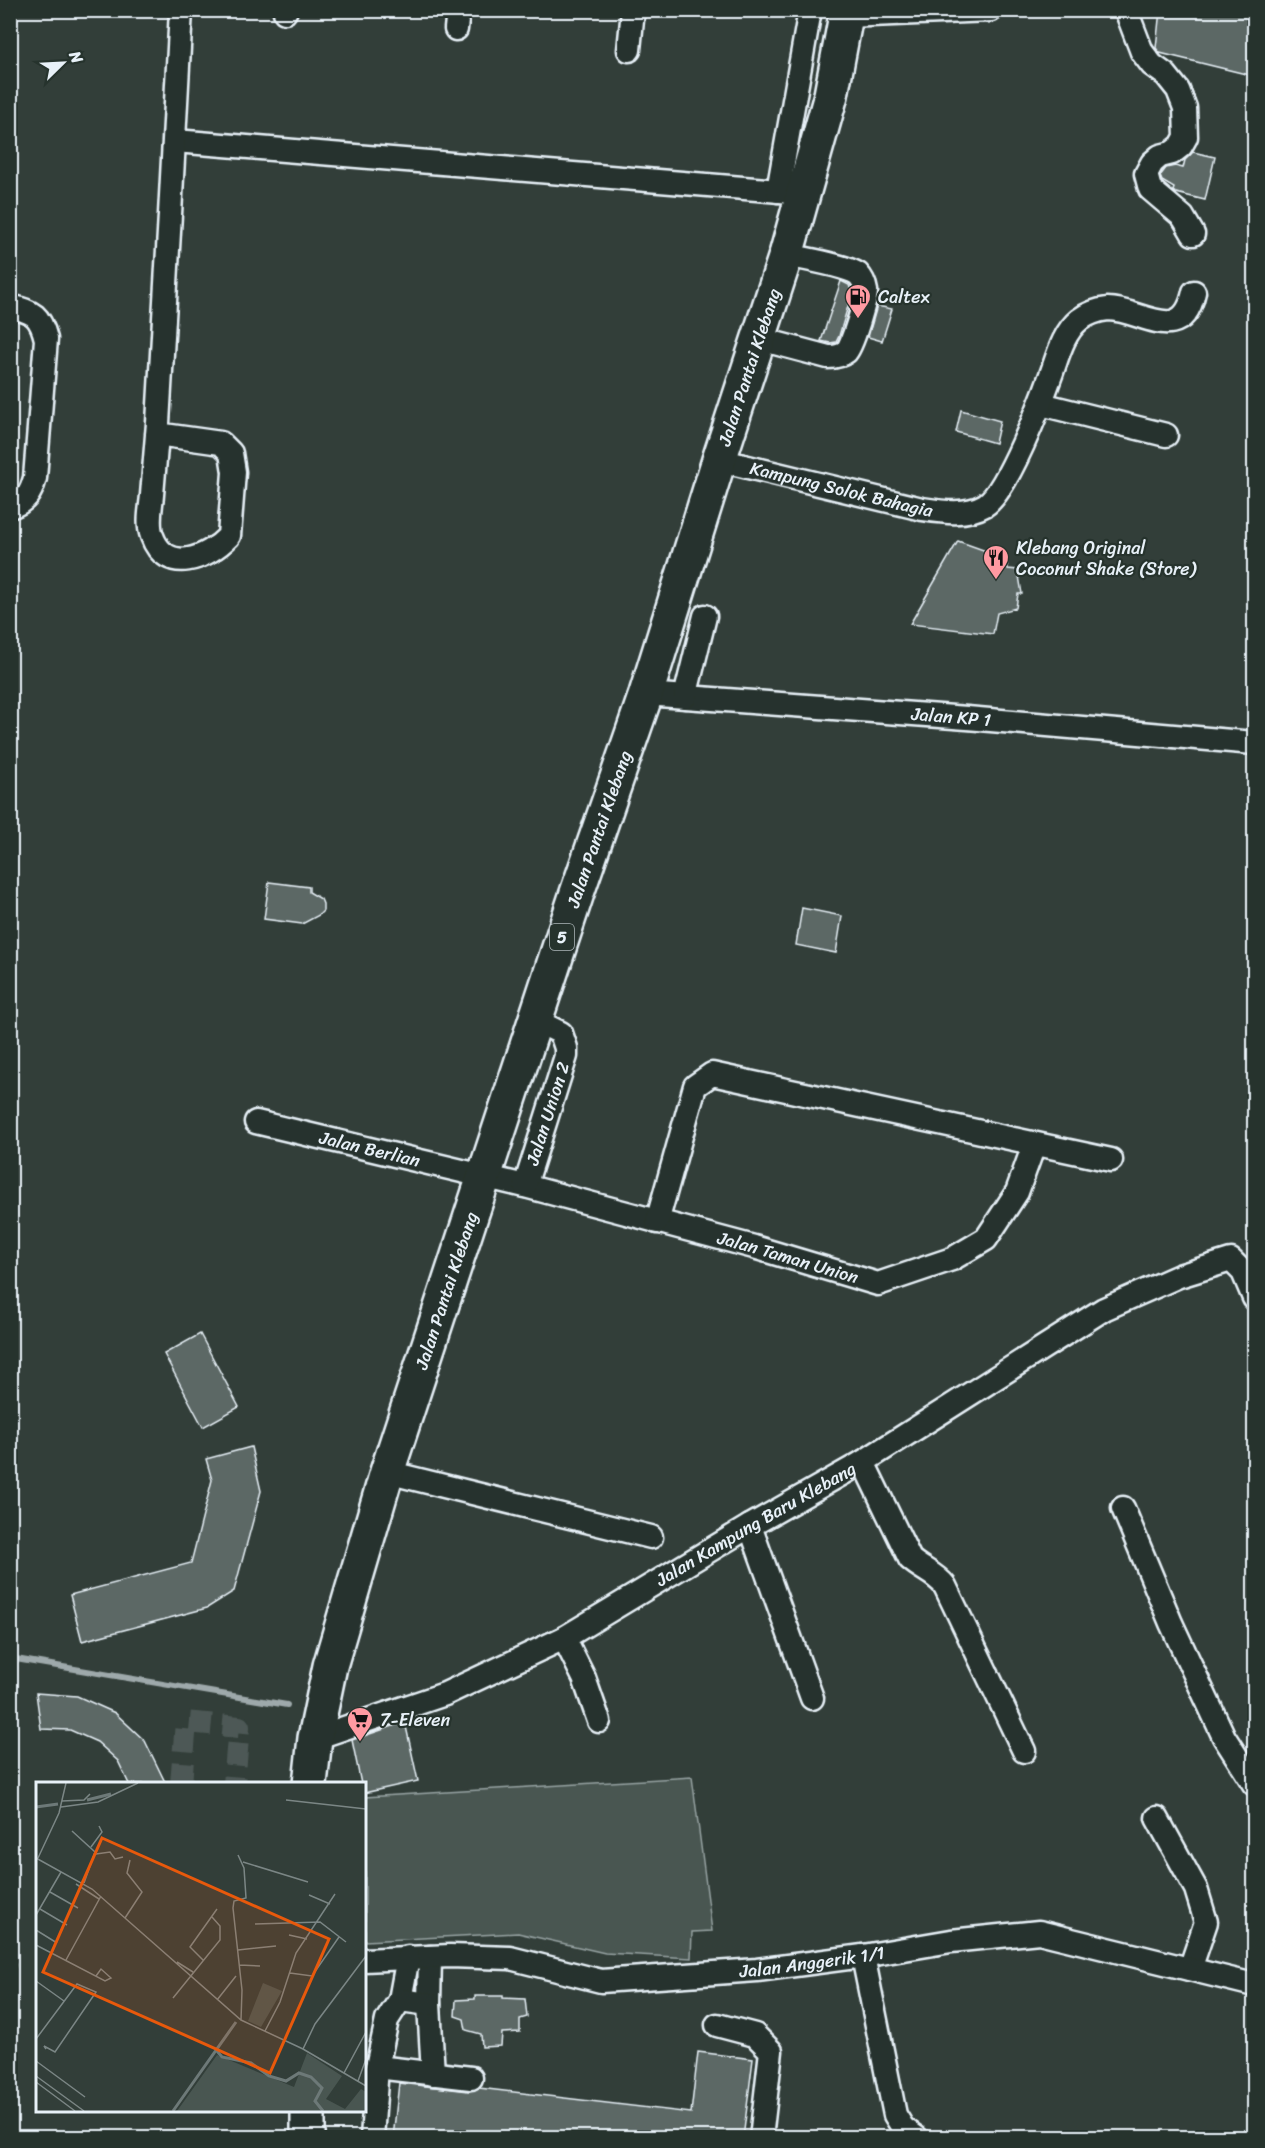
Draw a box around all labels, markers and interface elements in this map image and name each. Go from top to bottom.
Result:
north arrow [33,33,93,93]
text: N [60,45,92,69]
place label: Caltex [878,281,931,313]
fuel station icon: Caltex [843,282,873,320]
street label: Jalan Pantai Klebang [708,284,790,451]
street label: Kampung Solok Bahagia [747,452,936,527]
place label: Klebang Original Coconut Shake (Store) [1016,532,1198,585]
restaurant icon: Klebang Original Coconut Shake (Store) [981,543,1011,581]
street label: Jalan KP 1 [909,698,993,736]
street label: Jalan Pantai Klebang [557,746,641,913]
road number: 5 [550,924,574,950]
street label: Jalan Union 2 [516,1058,579,1170]
street label: Jalan Berlian [315,1121,424,1177]
street label: Jalan Pantai Klebang [405,1207,487,1375]
street label: Jalan Taman Union [713,1222,863,1293]
street label: Jalan Kampung Baru Klebang [649,1453,862,1596]
place label: 7-Eleven [380,1704,451,1736]
supermarket icon: 7-Eleven [345,1705,375,1743]
inset map [36,1782,366,2112]
street label: Jalan Anggerik 1/1 [737,1937,887,1987]

